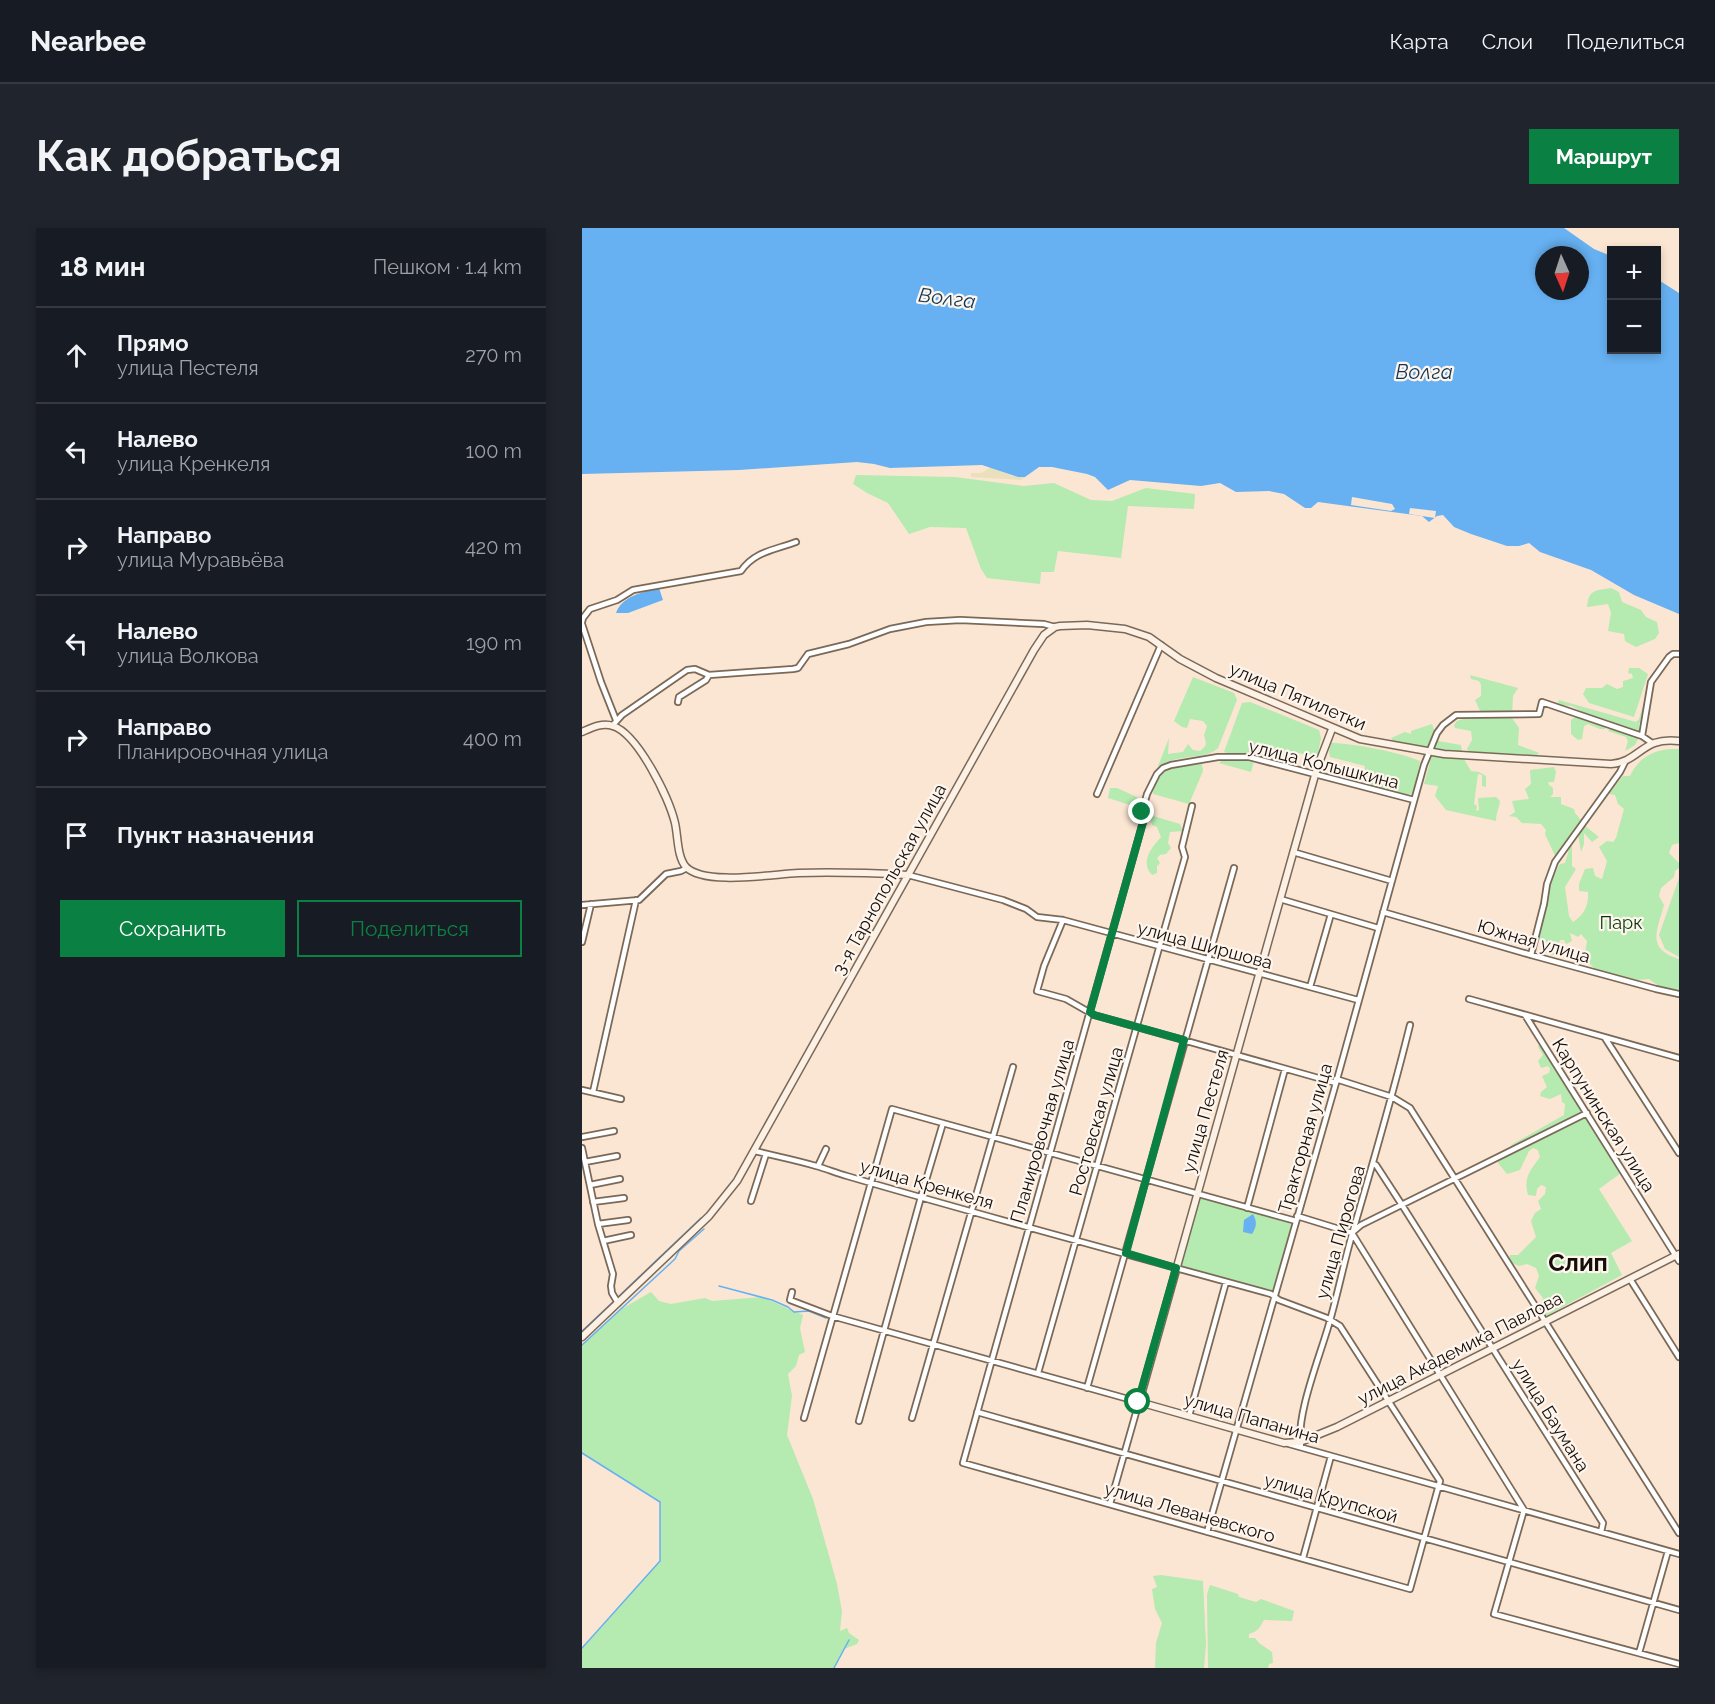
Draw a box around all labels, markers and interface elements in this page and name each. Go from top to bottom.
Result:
text: Nearbee [30,25,146,58]
text: Карта [1390,29,1449,54]
text: Слои [1482,29,1533,54]
text: Поделиться [1566,29,1685,54]
button: Маршрут [1529,129,1679,184]
text: Как добраться [36,132,342,181]
north arrow [1535,246,1589,300]
map controls [1607,246,1661,354]
button: + [1607,246,1661,300]
text: 18 мин [60,252,145,282]
text: Пешком · 1.4 km [373,255,522,279]
water label: Волга [917,283,977,313]
button: − [1607,300,1661,354]
text: Прямо [117,330,189,356]
icon: ahead [60,339,93,372]
text: 270 m [465,343,522,367]
text: улица Пестеля [117,356,259,380]
water label: Волга [1395,360,1453,384]
text: Налево [117,426,198,452]
icon: left [60,435,93,468]
text: 100 m [465,439,522,463]
text: улица Кренкеля [117,452,270,476]
text: Направо [117,522,211,548]
icon: right [60,531,93,564]
text: 420 m [465,535,522,559]
text: улица Муравьёва [117,548,284,572]
text: Налево [117,618,198,644]
icon: left [60,627,93,660]
text: 190 m [466,631,522,655]
text: улица Волкова [117,644,259,668]
street label: улица Пятилетки [1227,658,1369,734]
text: Направо [117,714,211,740]
icon: right [60,723,93,756]
text: 400 m [463,727,522,751]
street label: улица Колышкина [1247,735,1401,793]
text: Планировочная улица [117,740,328,764]
street label: 3-я Тарнопольская улица [828,780,950,978]
route end [1128,798,1154,824]
icon: arrive [60,819,93,852]
text: Пункт назначения [117,822,314,848]
button: Сохранить [60,900,285,957]
button: Поделиться [297,900,522,957]
park label: Парк [1599,912,1643,933]
street label: Южная улица [1475,915,1593,967]
street label: улица Ширшова [1135,917,1275,973]
street label: Карпунинская улица [1548,1034,1660,1196]
street label: Планировочная улица [1006,1037,1078,1225]
street label: Ростовская улица [1065,1044,1127,1198]
street label: улица Пестеля [1177,1047,1233,1175]
street label: Тракторная улица [1274,1061,1336,1215]
street label: улица Кренкеля [858,1155,996,1213]
street label: улица Пирогова [1311,1163,1369,1301]
district label: Слип [1548,1248,1608,1277]
street label: улица Академика Павлова [1354,1287,1566,1409]
street label: улица Баумана [1508,1355,1594,1475]
route start [1124,1388,1150,1414]
street label: улица Папанина [1182,1389,1322,1447]
street label: улица Крупской [1262,1469,1400,1527]
street label: улица Леваневского [1102,1478,1278,1547]

